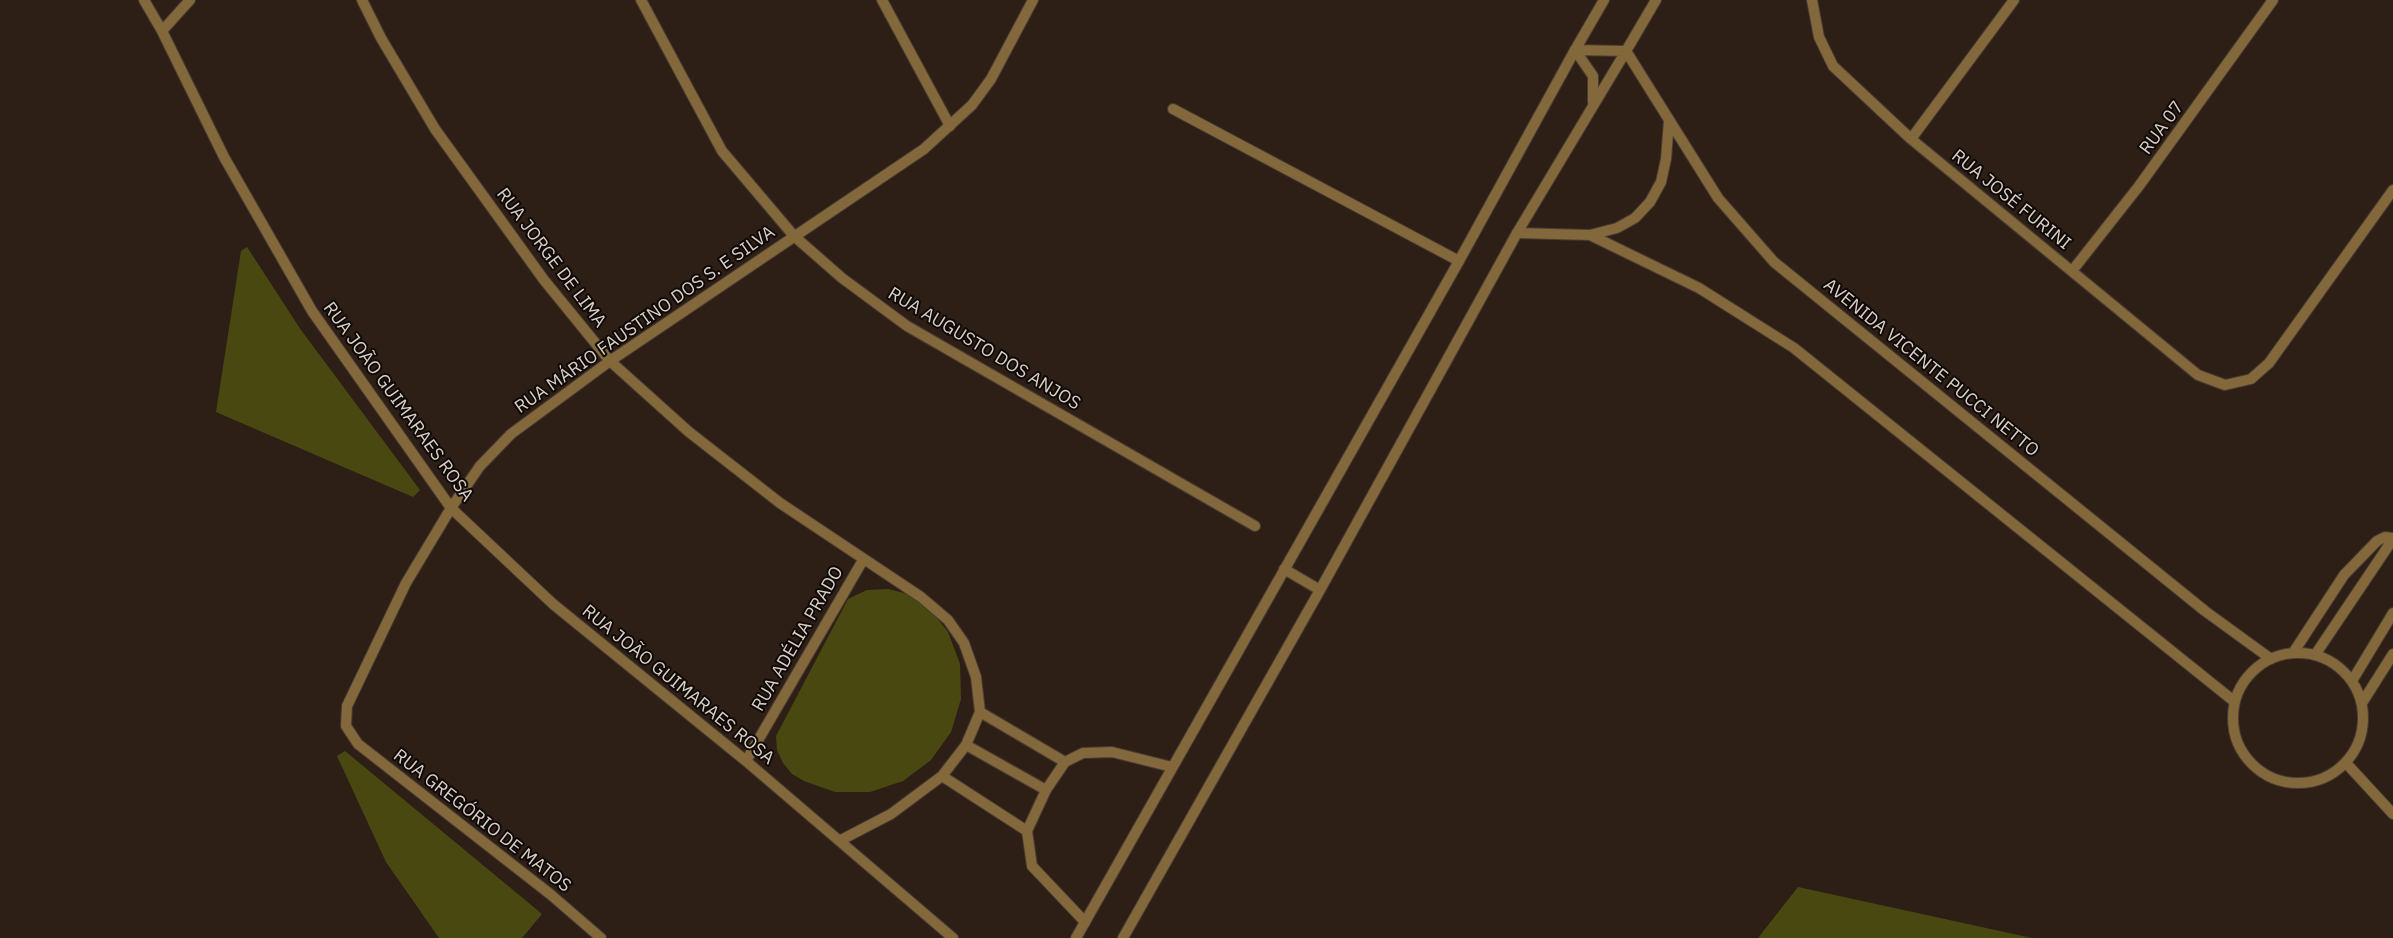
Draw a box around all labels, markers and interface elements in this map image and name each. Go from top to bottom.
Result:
street label: RUA 07 [2135,97,2189,159]
street label: RUA JOSÉ FURINI [1947,145,2075,255]
street label: RUA JORGE DE LIMA [492,184,610,332]
street label: RUA MÁRIO FAUSTINO DOS S. E SILVA [511,222,779,418]
street label: AVENIDA VICENTE PUCCI NETTO [1819,274,2043,462]
street label: RUA AUGUSTO DOS ANJOS [884,283,1084,415]
street label: RUA JOÃO GUIMARAES ROSA [318,298,478,506]
street label: RUA ADÉLIA PRADO [748,563,848,715]
street label: RUA JOÃO GUIMARAES ROSA [577,601,779,769]
street label: RUA GREGÓRIO DE MATOS [389,745,575,897]

